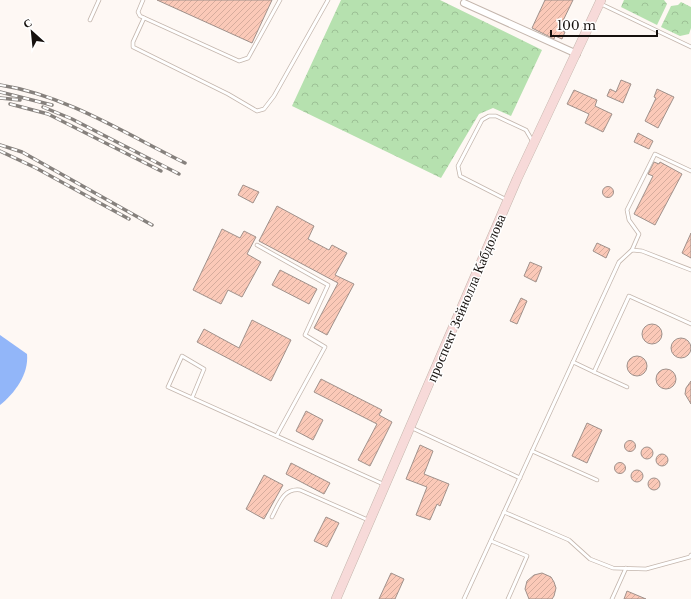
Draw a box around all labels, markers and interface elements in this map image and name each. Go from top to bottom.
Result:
north arrow [12,12,52,52]
scale bar [551,12,657,38]
text: С [21,15,34,31]
text: 100 m [557,18,596,33]
street label: проспект Зейнолла Кабдолова [422,211,510,385]

